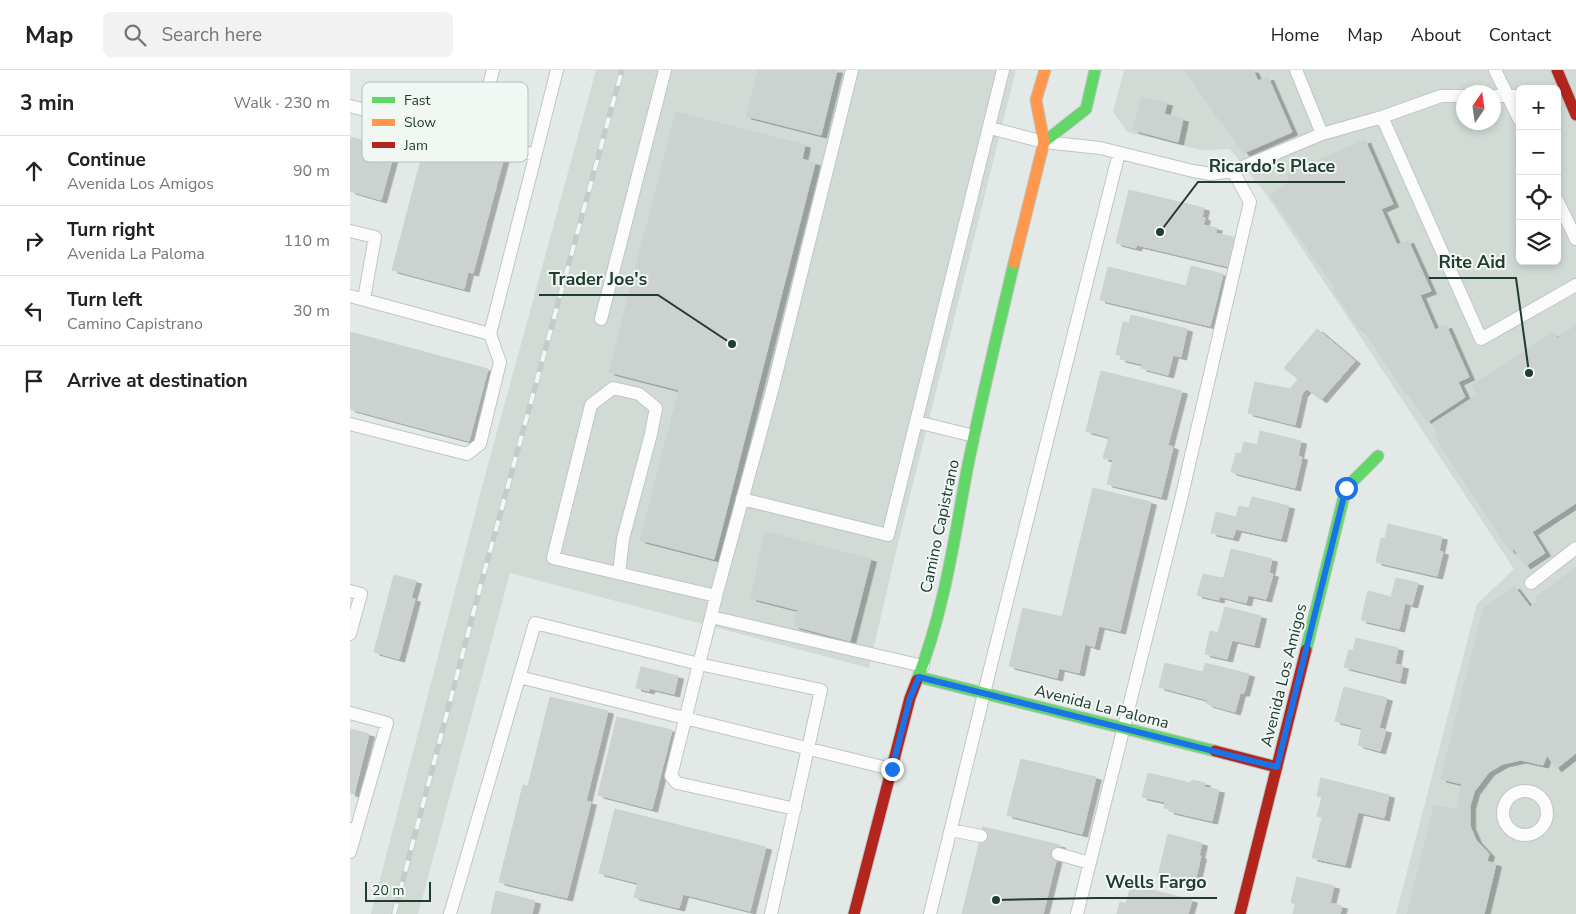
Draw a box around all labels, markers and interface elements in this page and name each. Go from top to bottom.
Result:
search box [103,12,453,57]
text: Map [25,19,73,51]
icon: search [121,21,149,49]
text: Search here [161,22,262,48]
text: Home [1271,23,1319,47]
text: Map [1347,23,1383,47]
text: About [1411,23,1461,47]
text: Contact [1489,23,1551,47]
legend [362,82,528,162]
north arrow [1456,85,1501,130]
map controls [1516,85,1561,265]
button: + [1516,85,1561,130]
text: 3 min [20,89,74,117]
text: Fast [404,91,430,110]
text: Walk · 230 m [234,92,330,114]
text: Slow [404,113,436,132]
button: − [1516,130,1561,175]
text: Jam [403,136,428,155]
text: Continue [67,147,146,173]
callout: Ricardo's Place [1198,149,1345,182]
text: Ricardo's Place [1209,154,1336,178]
icon: ahead [20,157,48,185]
text: 90 m [293,160,330,182]
text: Avenida Los Amigos [67,173,214,195]
button: locate [1516,175,1561,220]
text: Turn right [67,217,154,243]
button: layers [1516,220,1561,265]
icon: right [20,227,48,255]
text: 110 m [283,230,330,252]
text: Avenida La Paloma [67,243,205,265]
callout: Rite Aid [1429,245,1516,278]
text: Rite Aid [1438,250,1506,274]
callout: Trader Joe's [539,262,658,295]
text: Trader Joe's [549,267,648,291]
text: Turn left [67,287,142,313]
icon: left [20,297,48,325]
text: 30 m [293,300,330,322]
text: Camino Capistrano [67,313,203,335]
icon: arrive [20,367,48,395]
text: Arrive at destination [67,368,248,394]
street label: Camino Capistrano [915,457,965,595]
route start [1335,477,1358,500]
street label: Avenida Los Amigos [1256,601,1312,749]
street label: Avenida La Paloma [1032,680,1171,734]
route end [881,758,904,781]
callout: Wells Fargo [1096,865,1217,898]
text: Wells Fargo [1105,870,1207,894]
scale bar [365,879,431,902]
text: 20 m [372,881,404,900]

